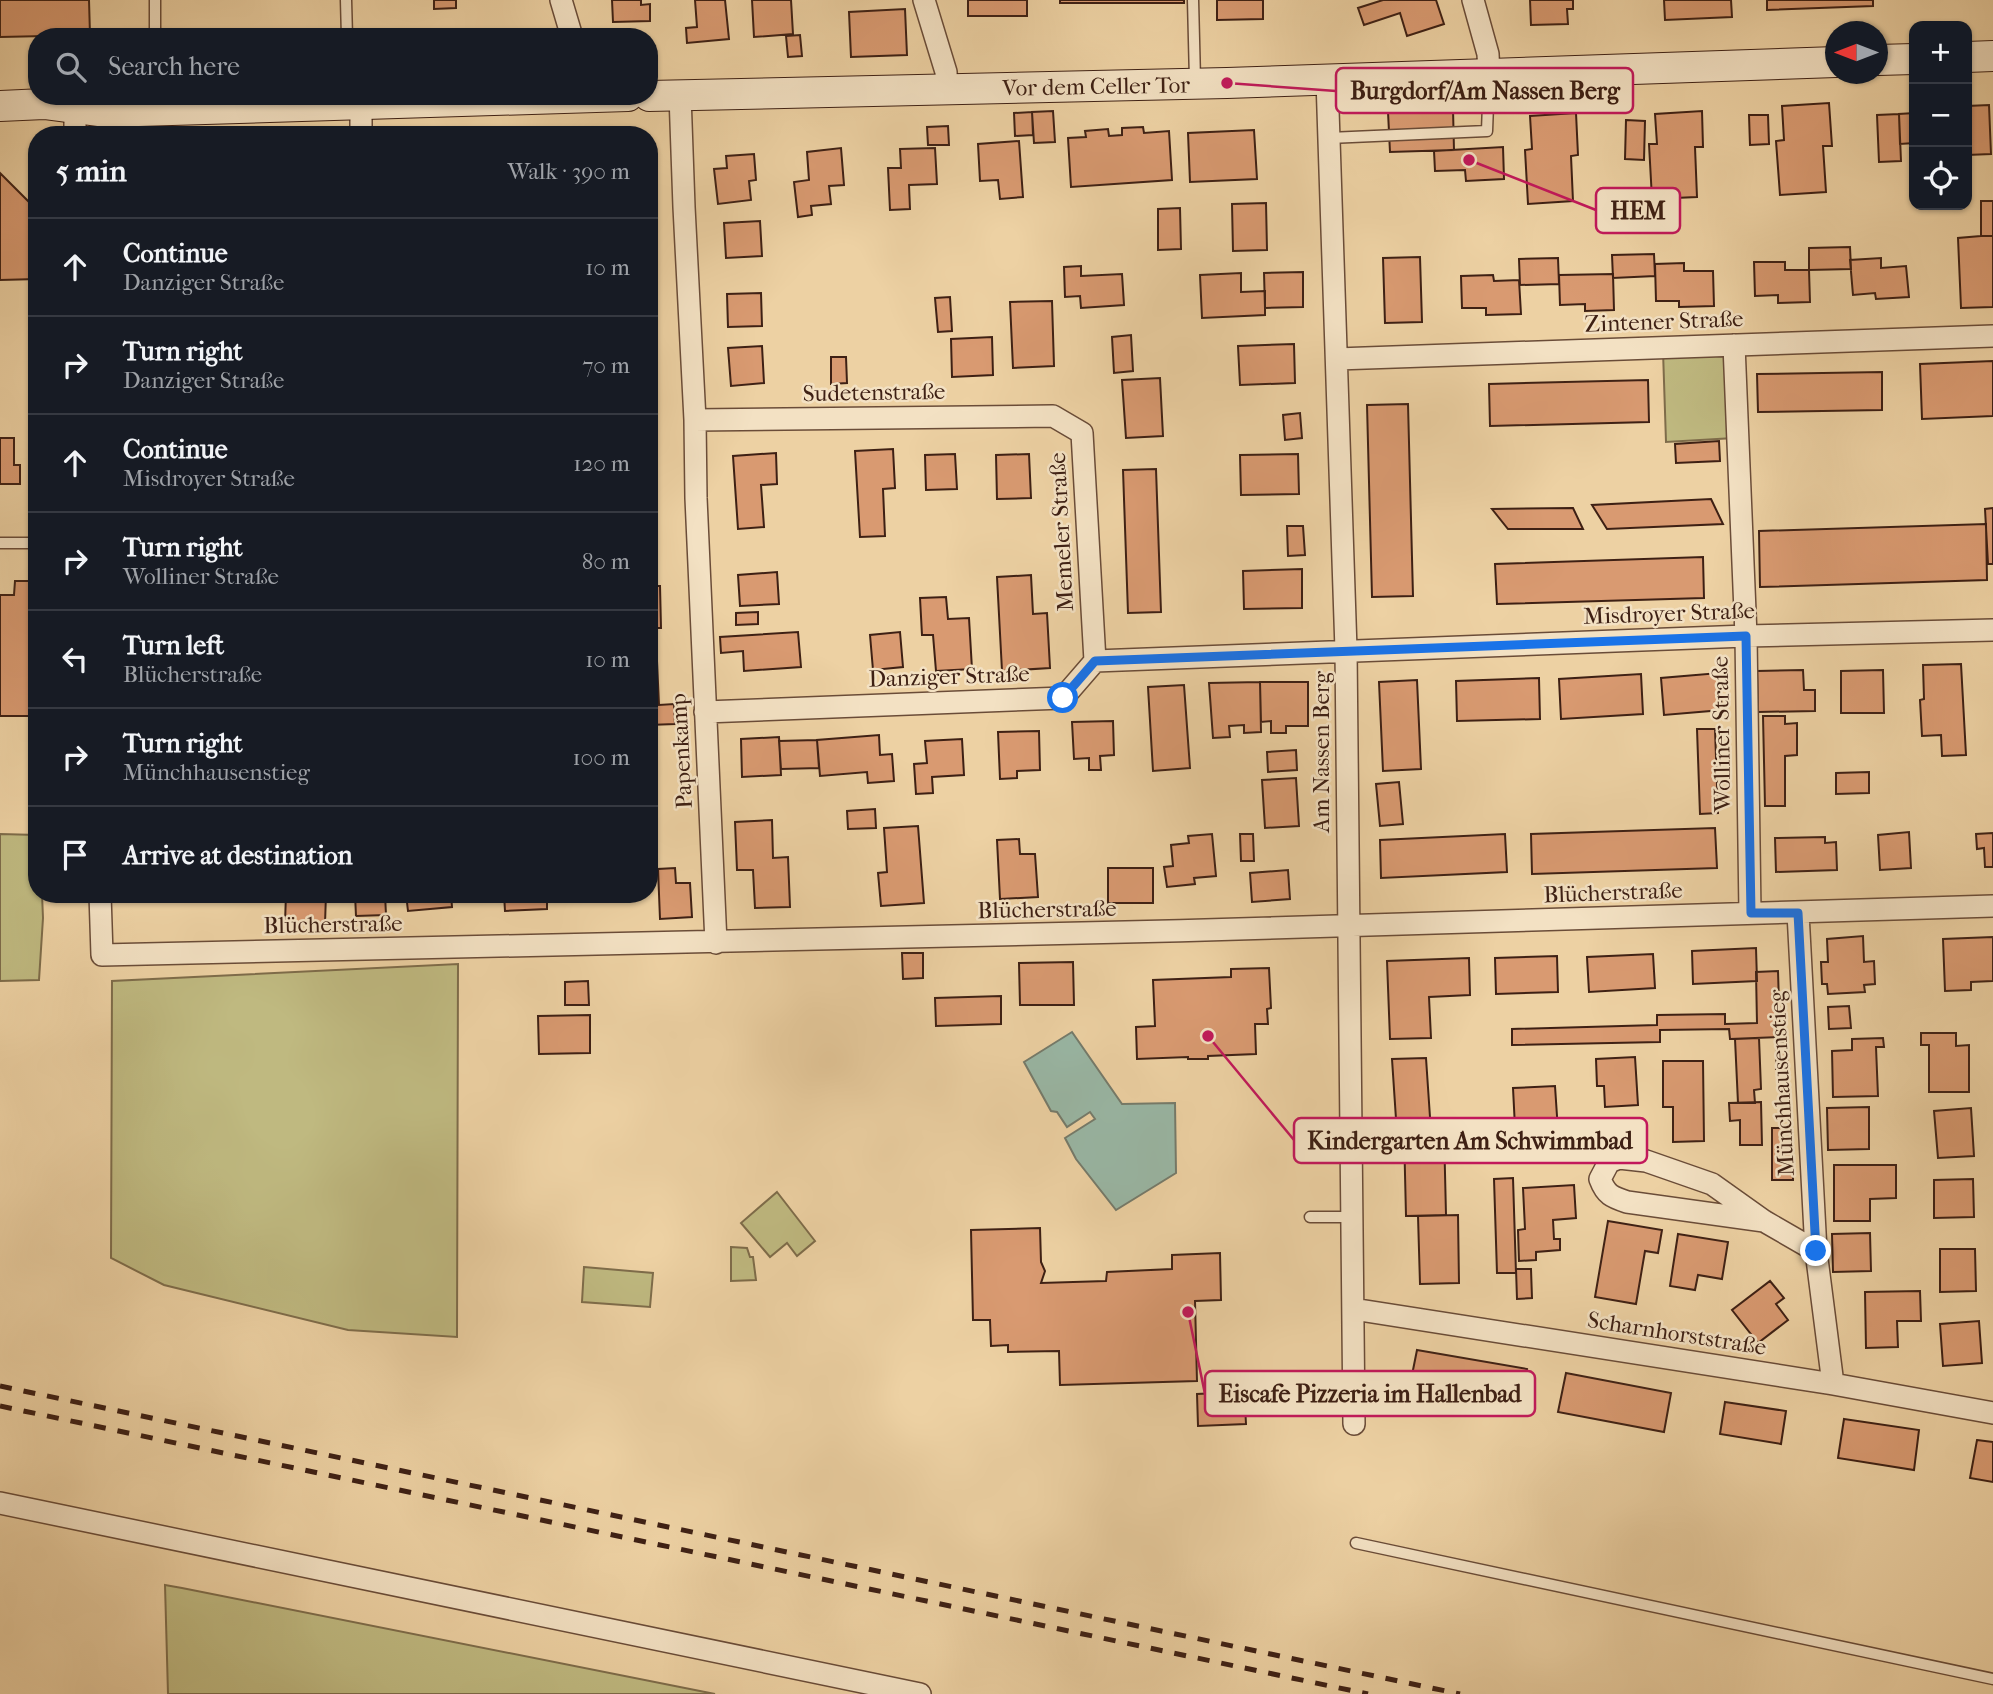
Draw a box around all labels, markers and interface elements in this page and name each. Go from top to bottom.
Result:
north arrow [1825,21,1888,84]
map controls [1909,21,1972,210]
button: + [1909,21,1972,84]
search box [28,28,658,105]
icon: search [52,48,90,86]
text: Search here [108,51,240,82]
callout: Burgdorf/Am Nassen Berg [1336,68,1633,113]
street label: Vor dem Celler Tor [1001,71,1190,102]
text: Burgdorf/Am Nassen Berg [1350,77,1621,105]
button: − [1909,84,1972,147]
button: locate [1909,147,1972,210]
text: 5 min [56,154,127,189]
text: Walk · 390 m [507,158,630,185]
callout: HEM [1596,188,1680,233]
text: HEM [1610,197,1666,225]
text: Continue [123,238,228,269]
icon: ahead [56,248,94,286]
text: 10 m [585,254,630,281]
text: Danziger Straße [123,269,284,296]
street label: Zintener Straße [1584,305,1744,338]
text: Turn right [123,336,243,367]
icon: right [56,346,94,384]
text: 70 m [582,352,630,379]
text: Danziger Straße [123,367,284,394]
street label: Sudetenstraße [802,378,946,407]
text: Continue [123,434,228,465]
icon: ahead [56,444,94,482]
text: 120 m [573,450,630,477]
street label: Memeler Straße [1044,452,1079,612]
text: Misdroyer Straße [123,465,295,492]
text: Turn right [123,532,243,563]
icon: right [56,542,94,580]
text: 80 m [582,548,630,575]
text: Wolliner Straße [123,563,279,590]
street label: Misdroyer Straße [1583,597,1755,630]
text: Turn left [123,630,224,661]
icon: left [56,640,94,678]
text: 10 m [585,646,630,673]
street label: Wolliner Straße [1707,656,1736,813]
street label: Danziger Straße [868,660,1030,693]
text: Blücherstraße [123,661,262,688]
street label: Am Nassen Berg [1308,671,1335,834]
route start [1047,682,1078,713]
street label: Papenkamp [665,693,698,809]
text: Turn right [123,728,243,759]
icon: right [56,738,94,776]
text: 100 m [572,744,630,771]
text: Münchhausenstieg [123,759,310,786]
icon: arrive [56,836,94,874]
text: Arrive at destination [123,840,353,871]
street label: Blücherstraße [1543,877,1683,908]
street label: Blücherstraße [977,895,1117,924]
street label: Blücherstraße [263,910,403,939]
street label: Münchhausenstieg [1763,988,1800,1177]
callout: Kindergarten Am Schwimmbad [1294,1118,1647,1163]
text: Kindergarten Am Schwimmbad [1307,1127,1634,1155]
route end [1800,1235,1831,1266]
street label: Scharnhorststraße [1586,1306,1768,1361]
callout: Eiscafe Pizzeria im Hallenbad [1205,1371,1535,1416]
text: Eiscafe Pizzeria im Hallenbad [1219,1380,1522,1408]

